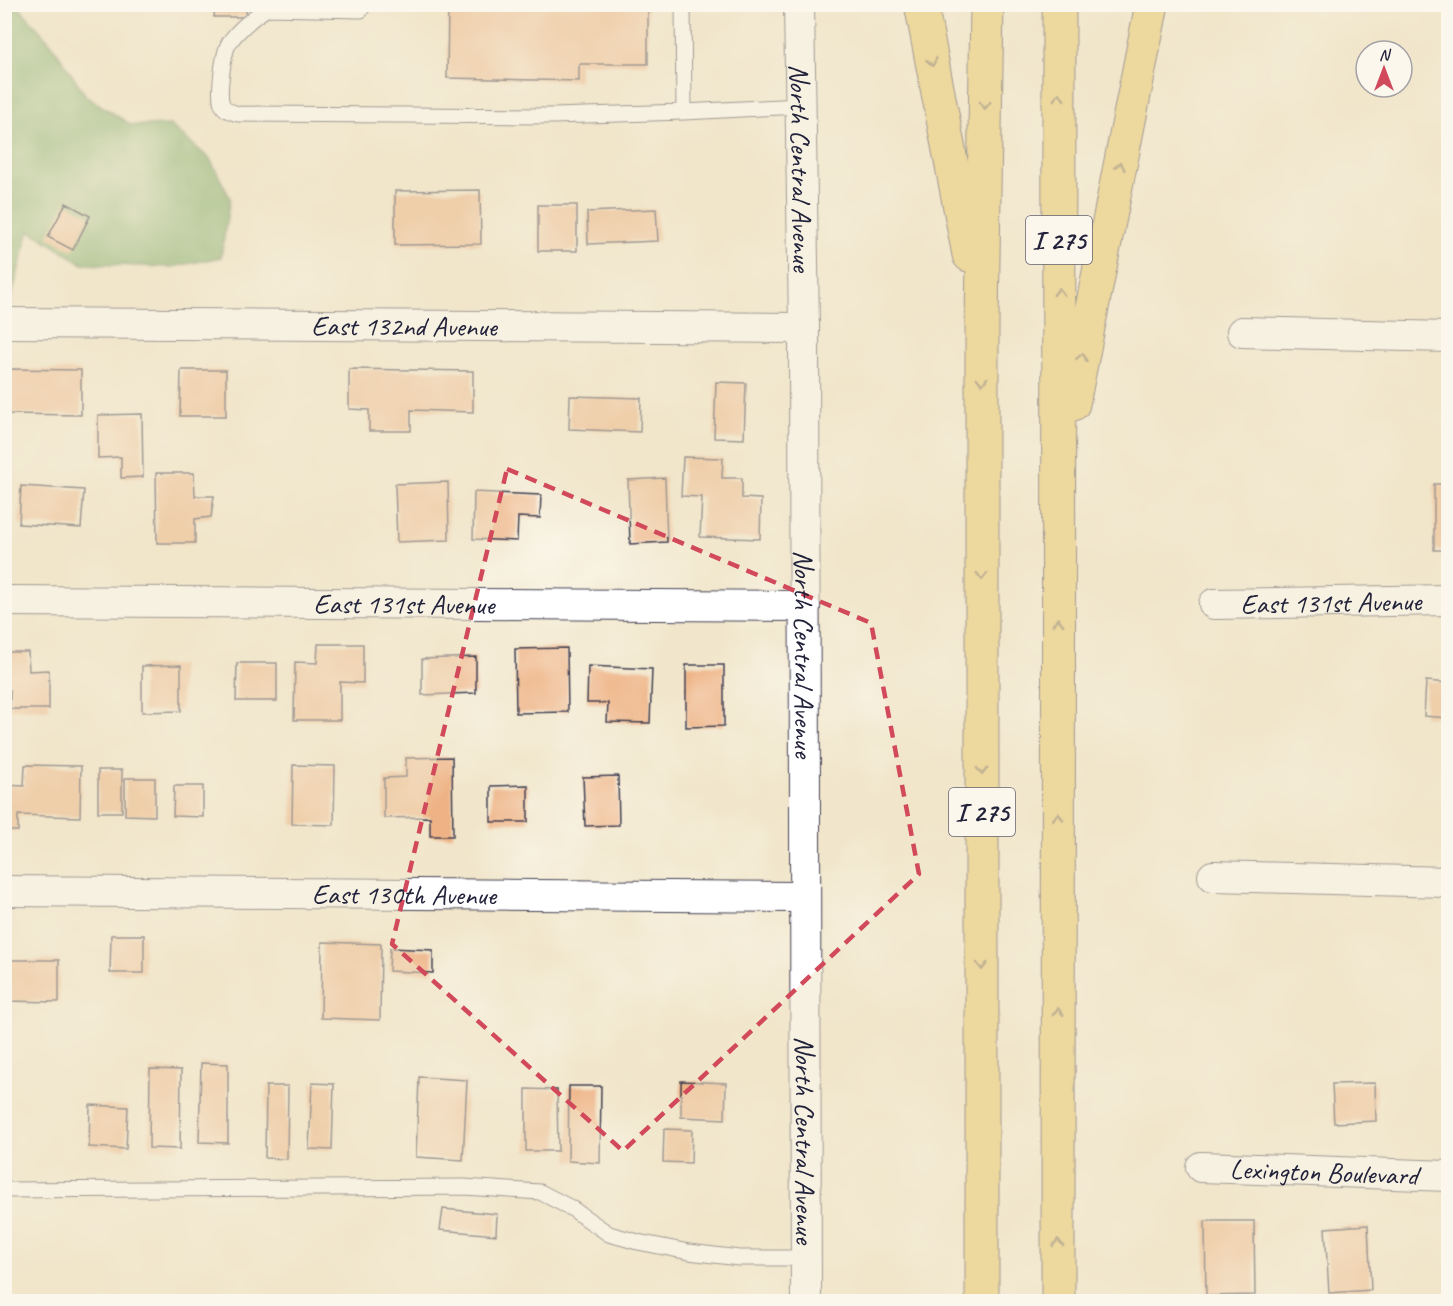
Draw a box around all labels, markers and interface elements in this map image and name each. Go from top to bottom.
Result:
north arrow [1354,39,1414,99]
text: N [1379,45,1392,65]
one-way arrow [925,57,938,67]
street label: North Central Avenue [782,64,820,274]
one-way arrow [1053,92,1065,101]
one-way arrow [979,100,992,109]
one-way arrow [1113,161,1126,171]
road number: I 275 [1026,216,1092,264]
one-way arrow [1053,287,1065,296]
street label: East 132nd Avenue [311,308,499,344]
one-way arrow [1075,352,1088,362]
one-way arrow [976,376,988,385]
street label: North Central Avenue [786,550,822,760]
one-way arrow [976,571,988,580]
street label: East 131st Avenue [1240,583,1424,622]
street label: East 131st Avenue [314,586,496,622]
one-way arrow [1052,618,1064,627]
one-way arrow [976,766,988,775]
road number: I 275 [949,788,1015,836]
one-way arrow [1052,813,1064,822]
street label: East 130th Avenue [312,876,498,913]
one-way arrow [976,961,988,970]
one-way arrow [1052,1008,1064,1017]
street label: North Central Avenue [787,1036,823,1246]
street label: Lexington Boulevard [1229,1151,1422,1193]
one-way arrow [1052,1239,1064,1248]

